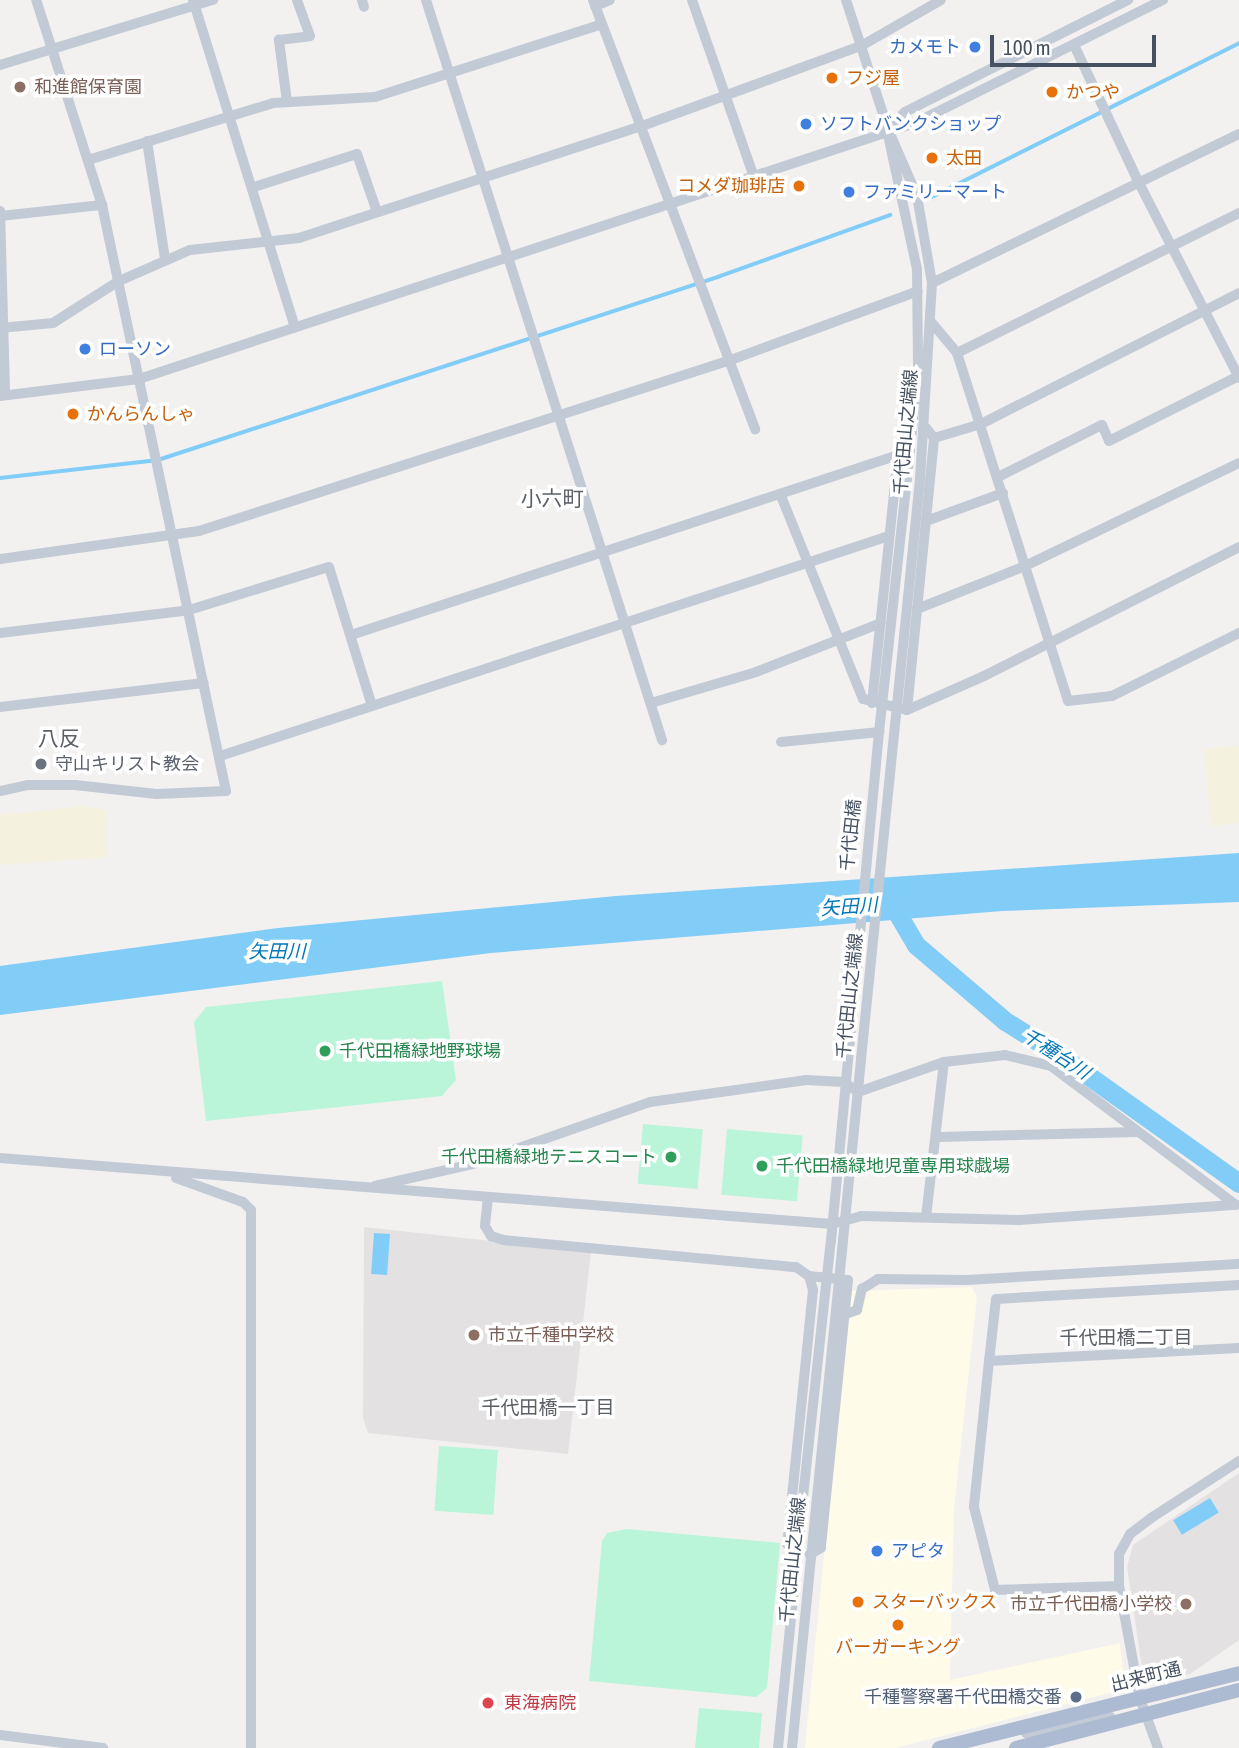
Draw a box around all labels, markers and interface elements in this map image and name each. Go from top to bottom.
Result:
scale bar [994,21,1160,65]
text: 100 m [1003,35,1051,59]
place label: カメモト [889,36,961,58]
marker: カメモト [967,39,983,55]
place label: フジ屋 [846,67,900,89]
marker: フジ屋 [824,70,840,86]
place label: 和進館保育園 [34,76,142,98]
marker: 和進館保育園 [12,79,28,95]
place label: かつや [1066,81,1120,103]
marker: かつや [1044,84,1060,100]
place label: ソフトバンクショップ [820,113,1000,135]
marker: ソフトバンクショップ [798,116,814,132]
place label: 太田 [946,147,982,169]
marker: 太田 [924,150,940,166]
place label: コメダ珈琲店 [677,175,785,197]
marker: コメダ珈琲店 [791,178,807,194]
place label: ファミリーマート [863,181,1007,203]
marker: ファミリーマート [841,184,857,200]
place label: ローソン [99,338,171,360]
marker: ローソン [77,341,93,357]
street label: 千代田山之端線 [890,368,922,496]
place label: かんらんしゃ [87,403,195,425]
marker: かんらんしゃ [65,406,81,422]
district label: 小六町 [521,485,583,511]
district label: 八反 [38,725,80,751]
place label: 守山キリスト教会 [55,753,199,775]
marker: 守山キリスト教会 [33,756,49,772]
street label: 千代田橋 [836,798,866,872]
water label: 矢田川 [820,894,878,920]
street label: 千代田山之端線 [833,932,867,1060]
water label: 矢田川 [249,941,305,963]
water label: 千種台川 [1018,1024,1094,1084]
place label: 千代田橋緑地野球場 [339,1040,501,1062]
marker: 千代田橋緑地野球場 [317,1043,333,1059]
place label: 千代田橋緑地テニスコート [441,1146,657,1168]
marker: 千代田橋緑地テニスコート [663,1149,679,1165]
place label: 千代田橋緑地児童専用球戯場 [776,1155,1010,1177]
marker: 千代田橋緑地児童専用球戯場 [754,1158,770,1174]
place label: 市立千種中学校 [488,1324,614,1346]
marker: 市立千種中学校 [466,1327,482,1343]
district label: 千代田橋二丁目 [1060,1327,1192,1349]
district label: 千代田橋一丁目 [482,1397,614,1419]
street label: 千代田山之端線 [776,1496,810,1624]
place label: アピタ [891,1540,945,1562]
marker: アピタ [869,1543,885,1559]
place label: スターバックス [872,1591,998,1613]
place label: 市立千代田橋小学校 [1010,1593,1172,1615]
marker: スターバックス [850,1594,866,1610]
marker: 市立千代田橋小学校 [1178,1596,1194,1612]
marker: バーガーキング [890,1617,906,1633]
place label: バーガーキング [835,1636,961,1658]
street label: 出来町通 [1108,1658,1184,1696]
place label: 千種警察署千代田橋交番 [864,1686,1062,1708]
marker: 千種警察署千代田橋交番 [1068,1689,1084,1705]
place label: 東海病院 [504,1692,576,1714]
marker: 東海病院 [478,1693,498,1713]

